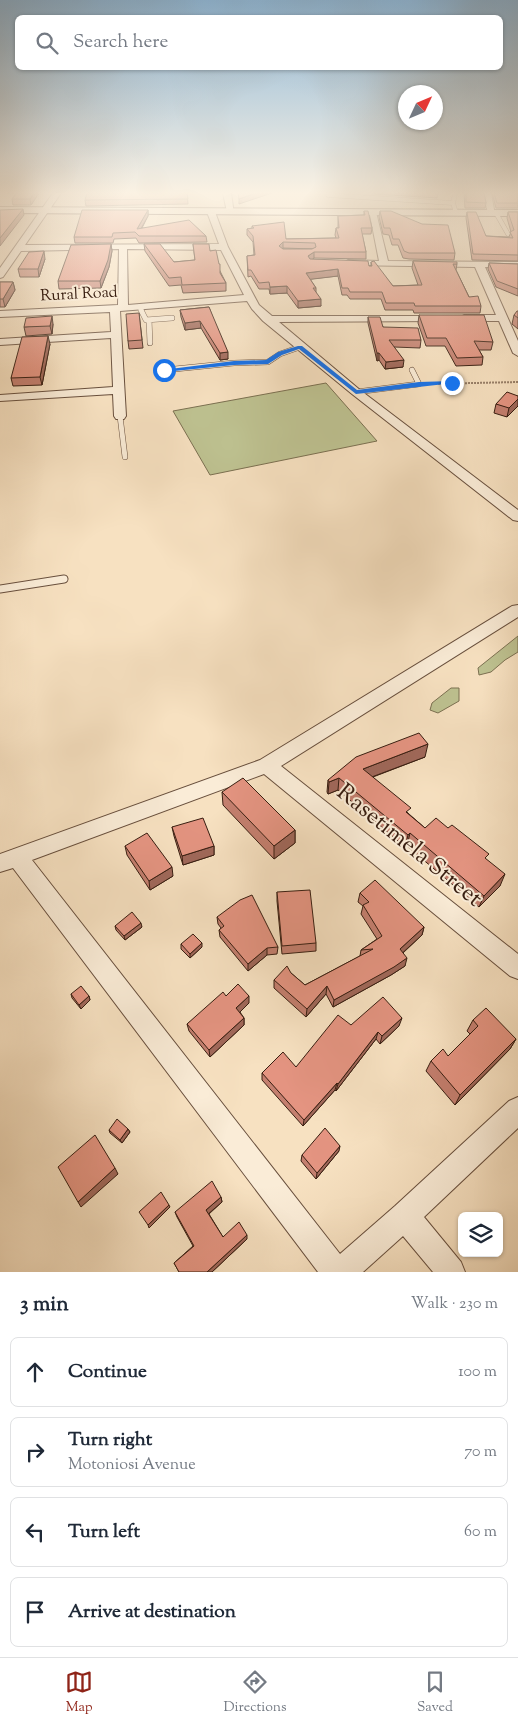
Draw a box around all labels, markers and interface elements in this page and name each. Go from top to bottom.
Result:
search box [15,15,503,70]
icon: search [33,29,61,57]
text: Search here [73,29,168,56]
north arrow [398,85,443,130]
street label: Rural Road [40,281,118,309]
route start [153,359,176,382]
route end [441,372,464,395]
street label: Rasetimela Street [329,776,489,916]
map controls [458,1212,503,1257]
button: layers [458,1212,503,1257]
text: 3 min [20,1290,69,1320]
text: Walk · 230 m [411,1293,498,1316]
icon: ahead [21,1358,49,1386]
text: Continue [68,1359,147,1386]
text: 100 m [458,1361,497,1384]
text: Turn right [68,1427,152,1454]
icon: right [21,1438,49,1466]
text: 70 m [464,1441,497,1464]
text: Motoniosi Avenue [68,1454,196,1477]
icon: left [21,1518,49,1546]
text: Turn left [68,1519,140,1546]
text: 60 m [464,1521,497,1544]
icon: arrive [21,1598,49,1626]
text: Arrive at destination [68,1599,236,1626]
tab: Map [65,1668,93,1718]
tab: Directions [223,1668,287,1718]
tab: Saved [417,1668,453,1718]

